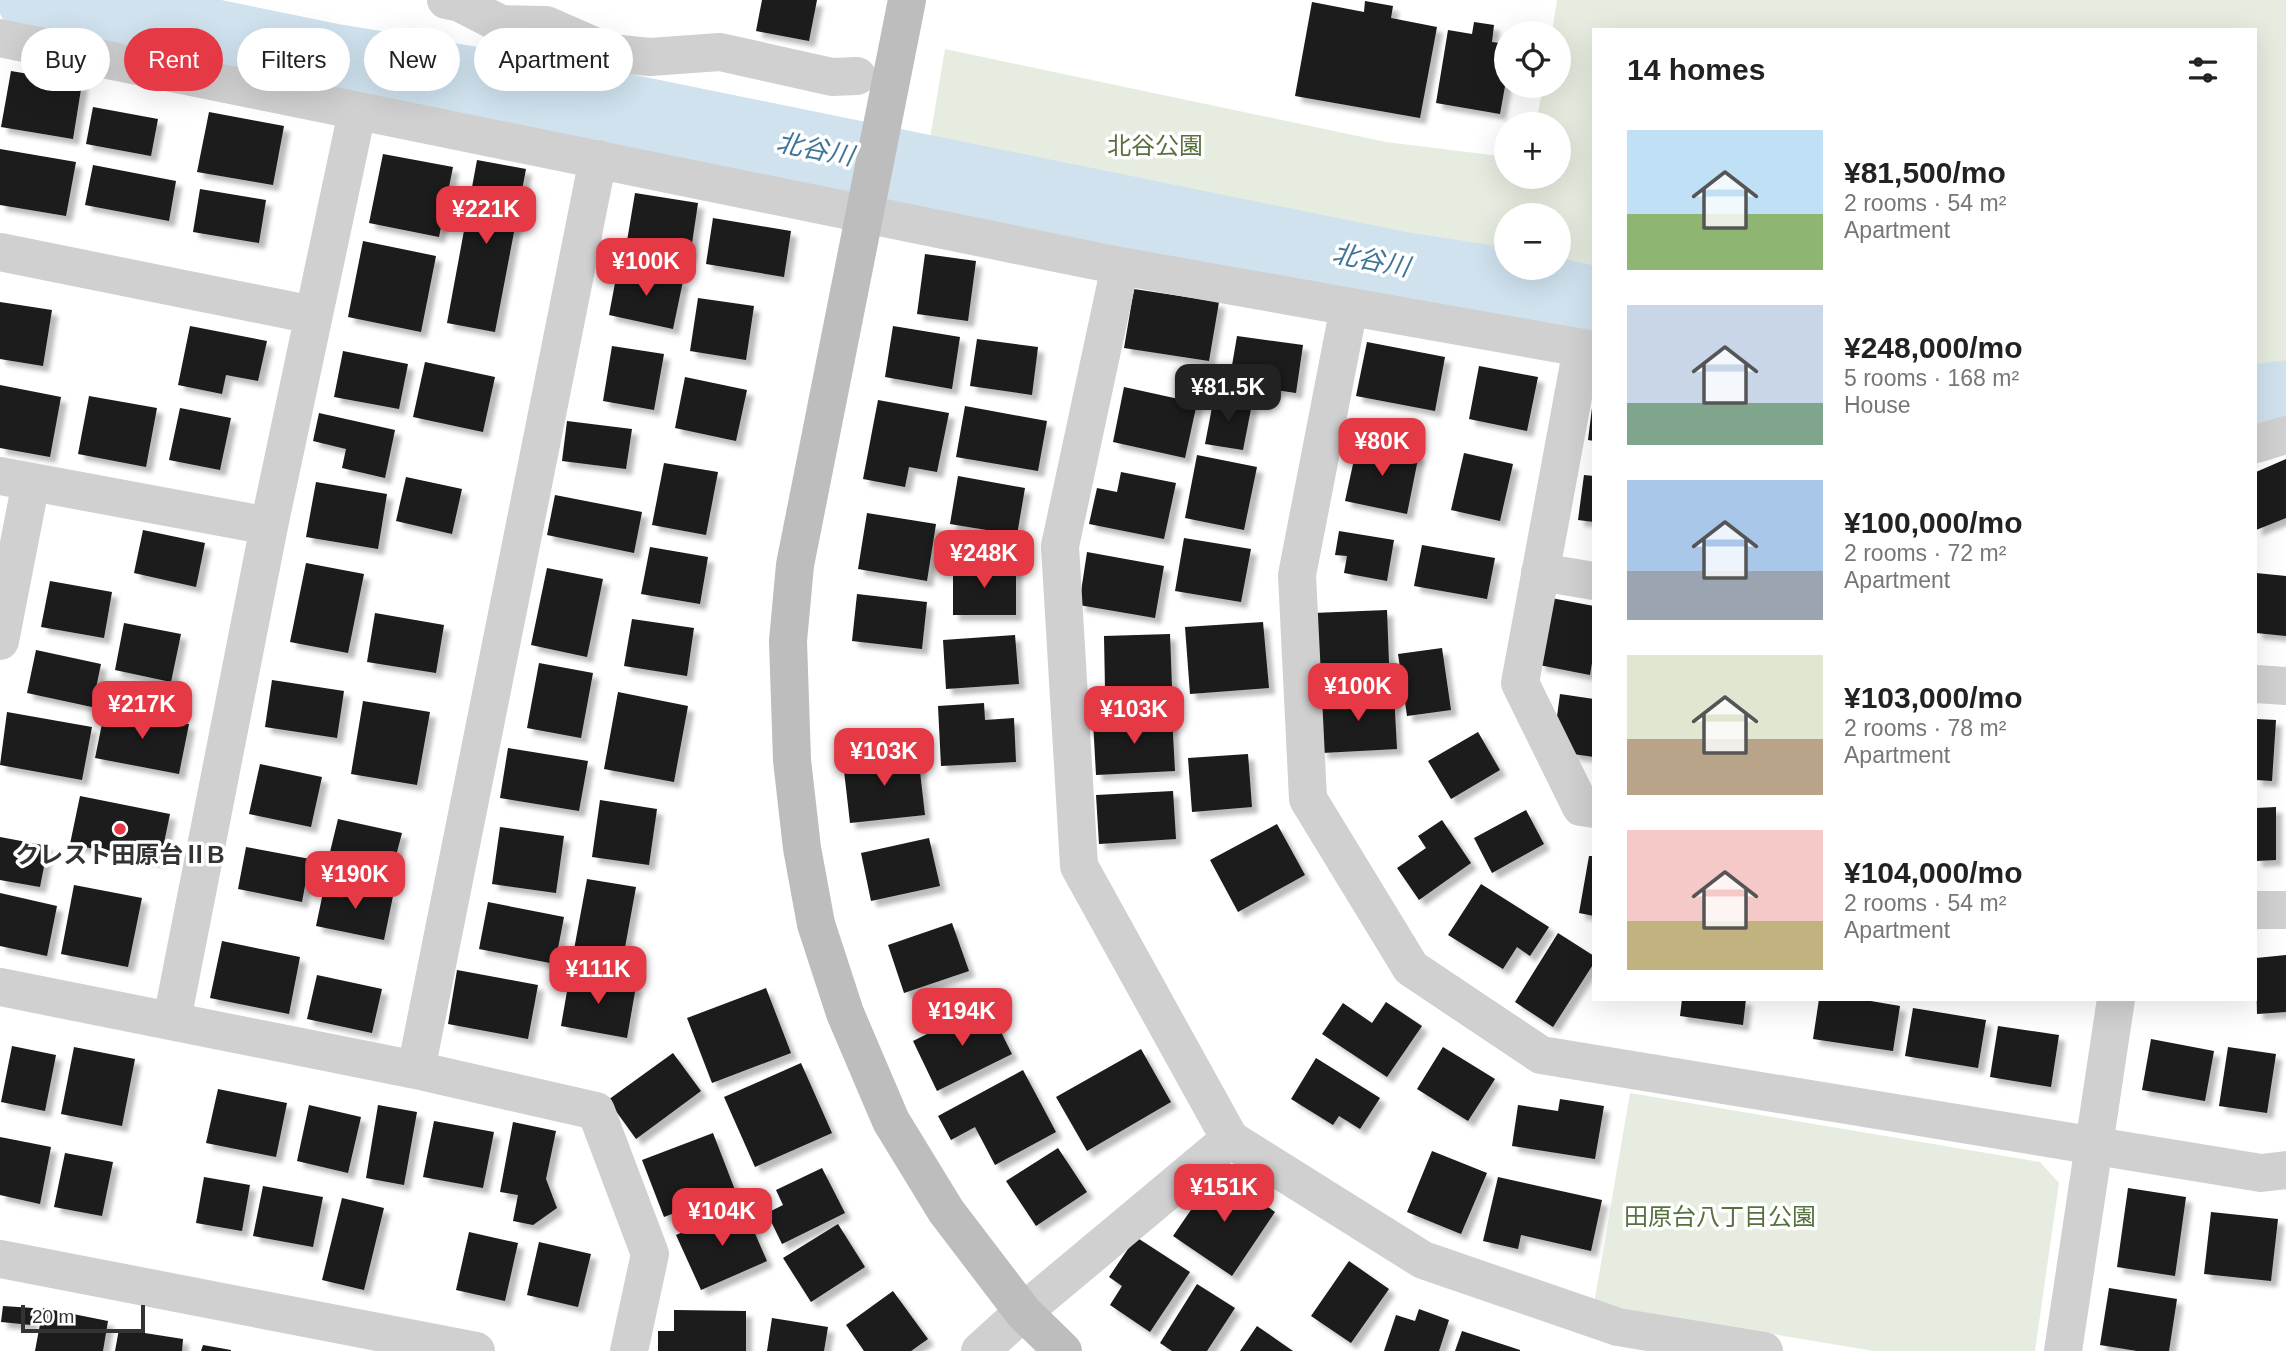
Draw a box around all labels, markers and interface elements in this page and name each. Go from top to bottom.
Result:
map controls [1494,21,1571,280]
button: locate [1494,21,1571,98]
chip: Buy [21,28,110,91]
chip: Rent [124,28,223,91]
chip: Filters [237,28,350,91]
chip: New [364,28,460,91]
chip: Apartment [474,28,633,91]
icon: filters [2184,51,2222,89]
text: 14 homes [1627,53,1765,86]
button: + [1494,112,1571,189]
water label: 北谷川 [774,127,859,172]
park label: 北谷公園 [1107,132,1203,159]
text: ¥81,500/mo [1844,156,2006,189]
icon: home [1683,158,1767,242]
pin: ¥221K [437,187,535,246]
text: 2 rooms · 54 m² [1844,190,2006,216]
text: ¥221K [452,196,520,222]
button: − [1494,203,1571,280]
text: Apartment [1844,217,1950,243]
pin: ¥100K [597,238,695,298]
water label: 北谷川 [1330,238,1415,283]
text: ¥100K [612,248,680,274]
text: ¥248,000/mo [1844,331,2022,364]
icon: home [1683,333,1767,417]
pin: ¥81.5K [1171,364,1285,424]
text: 5 rooms · 168 m² [1844,365,2019,391]
text: ¥81.5K [1191,374,1265,400]
text: House [1844,392,1910,418]
pin: ¥80K [1341,419,1423,478]
text: ¥80K [1355,428,1409,454]
text: ¥100,000/mo [1844,506,2022,539]
icon: home [1683,508,1767,592]
pin: ¥248K [935,530,1033,590]
text: ¥248K [950,540,1018,566]
text: 2 rooms · 72 m² [1844,540,2006,566]
text: Apartment [1844,567,1950,593]
pin: ¥100K [1309,664,1407,723]
text: ¥100K [1324,673,1392,699]
text: ¥103,000/mo [1844,681,2022,714]
pin: ¥217K [93,682,191,741]
icon: home [1683,683,1767,767]
pin: ¥103K [1085,686,1183,746]
text: ¥217K [108,691,176,717]
text: ¥103K [1100,696,1168,722]
text: 2 rooms · 78 m² [1844,715,2006,741]
pin: ¥103K [835,728,933,788]
text: ¥103K [850,738,918,764]
text: Apartment [1844,742,1950,768]
marker: クレスト田原台ⅡB [112,821,128,837]
place label: クレスト田原台ⅡB [15,841,225,868]
pin: ¥190K [306,852,404,911]
text: ¥104,000/mo [1844,856,2022,889]
icon: home [1683,858,1767,942]
text: ¥190K [321,861,389,887]
text: 2 rooms · 54 m² [1844,890,2006,916]
text: Apartment [1844,917,1950,943]
pin: ¥111K [549,946,647,1006]
text: ¥111K [565,956,631,982]
pin: ¥194K [913,988,1011,1048]
text: ¥194K [928,998,996,1024]
pin: ¥151K [1175,1164,1273,1224]
text: ¥151K [1190,1174,1258,1200]
pin: ¥104K [673,1188,771,1248]
text: ¥104K [688,1198,756,1224]
park label: 田原台八丁目公園 [1624,1203,1816,1230]
scale bar [21,1302,145,1334]
text: 20 m [32,1306,74,1327]

